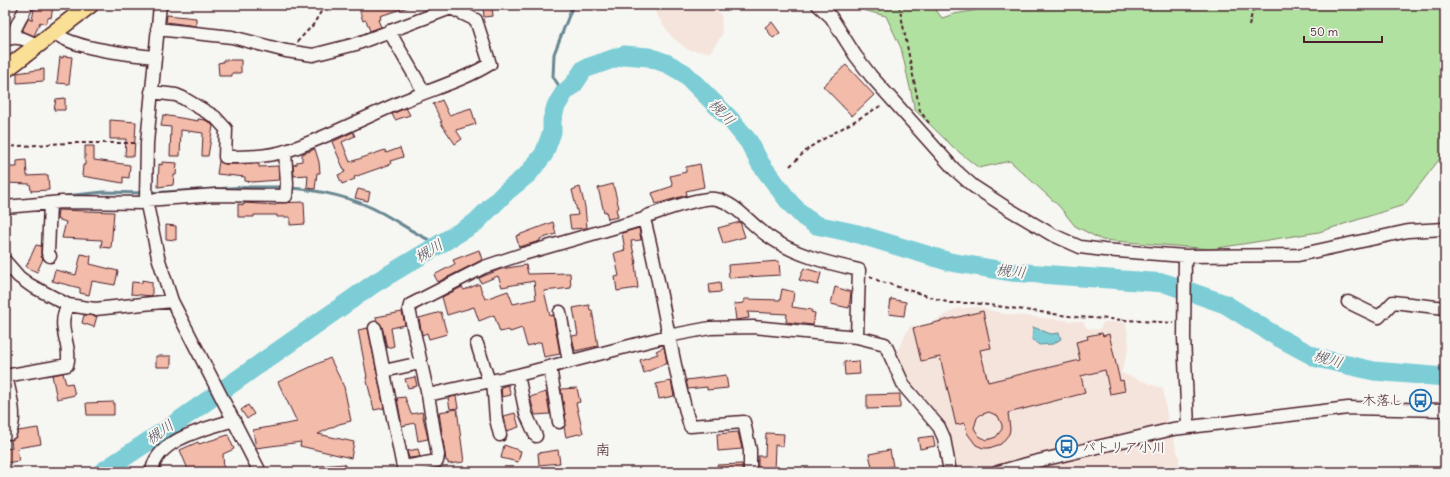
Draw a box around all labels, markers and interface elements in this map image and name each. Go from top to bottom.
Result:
scale bar [1304,18,1382,44]
text: 50 m [1310,24,1339,39]
water label: 槻川 [705,94,740,129]
water label: 槻川 [411,235,446,266]
water label: 槻川 [995,259,1027,282]
water label: 槻川 [1311,345,1345,372]
bus stop icon: 木落し [1407,387,1433,413]
place label: 木落し [1362,391,1404,409]
water label: 槻川 [142,415,177,448]
bus stop icon: パトリア小川 [1053,434,1079,460]
place label: パトリア小川 [1082,438,1166,456]
district label: 南 [595,440,611,459]

